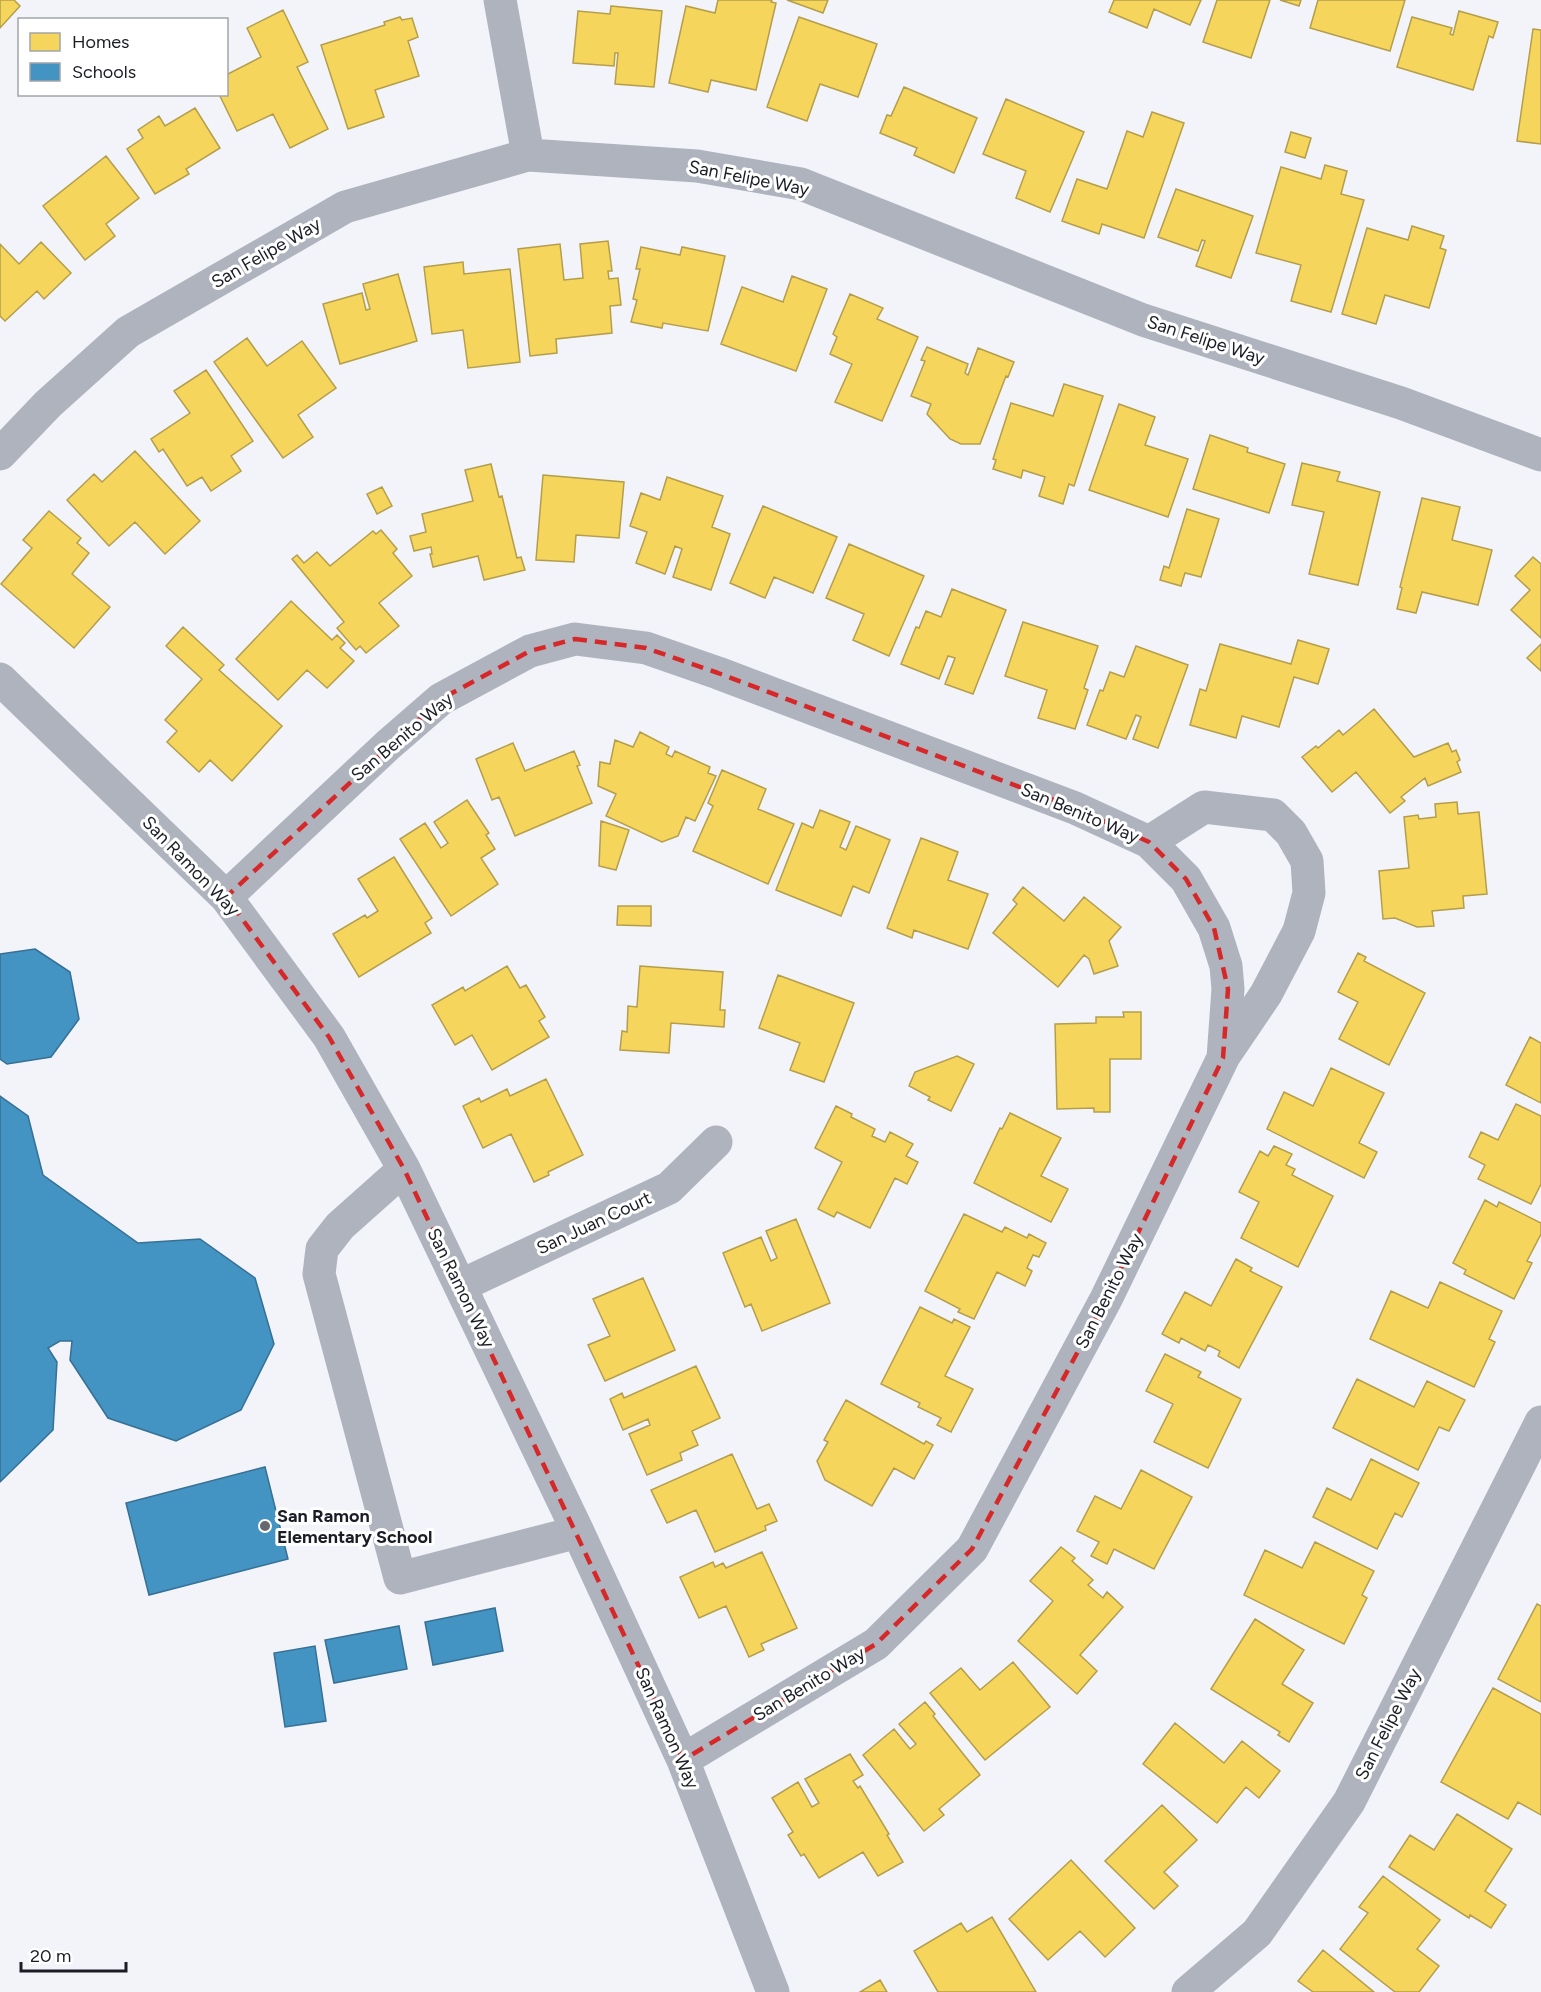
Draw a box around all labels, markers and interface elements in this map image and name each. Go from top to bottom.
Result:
legend [18,18,228,96]
text: Homes [72,31,130,53]
text: Schools [72,61,136,83]
street label: San Felipe Way [687,156,812,201]
street label: San Felipe Way [208,213,325,293]
street label: San Felipe Way [1144,311,1268,370]
street label: San Benito Way [346,688,458,786]
street label: San Benito Way [1017,778,1143,848]
street label: San Ramon Way [138,811,245,921]
street label: San Juan Court [533,1187,655,1259]
street label: San Ramon Way [423,1225,500,1352]
street label: San Benito Way [1070,1229,1148,1352]
place label: San Ramon Elementary School [277,1505,432,1548]
marker: San Ramon Elementary School [258,1519,272,1533]
street label: San Benito Way [749,1642,869,1726]
street label: San Ramon Way [630,1664,704,1793]
street label: San Felipe Way [1350,1664,1426,1783]
scale bar [21,1935,126,1973]
text: 20 m [30,1945,71,1967]

